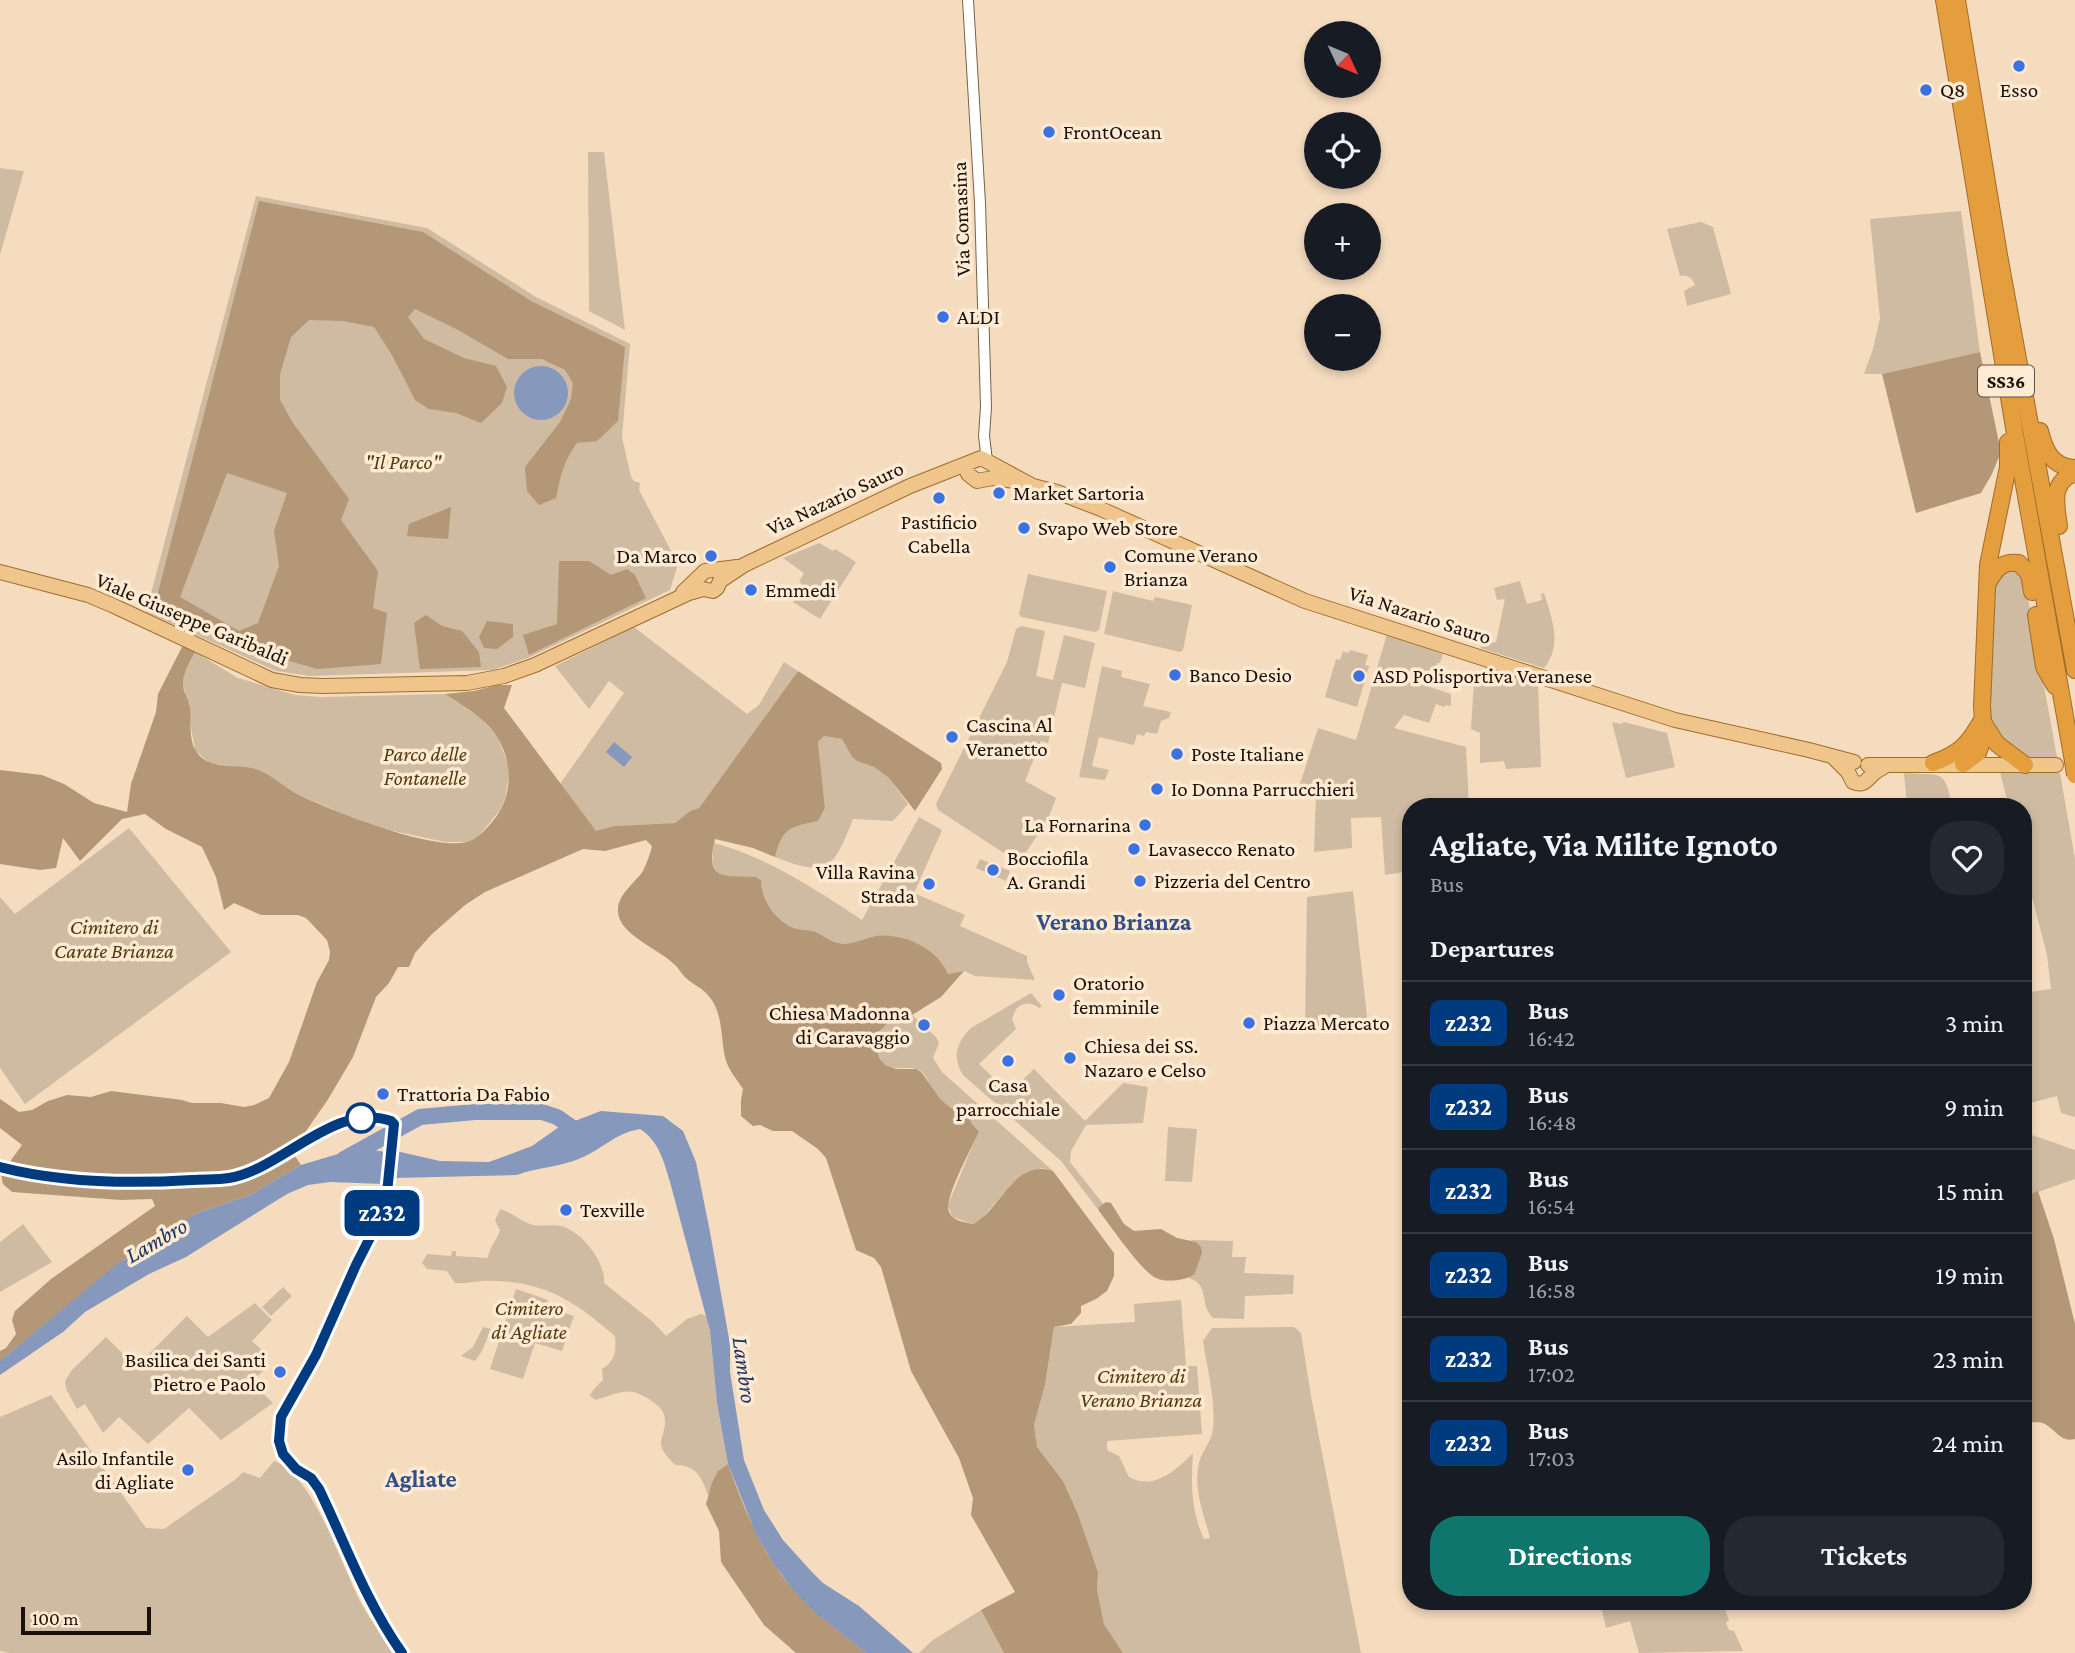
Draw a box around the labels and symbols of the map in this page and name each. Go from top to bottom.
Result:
north arrow [1304,21,1381,98]
marker: Esso [2011,58,2027,74]
place label: Q8 [1940,78,1965,102]
place label: Esso [2000,78,2038,102]
marker: Q8 [1918,82,1934,98]
place label: FrontOcean [1063,120,1162,144]
marker: FrontOcean [1041,124,1057,140]
street label: Via Comasina [947,161,975,277]
place label: ALDI [957,305,1000,329]
marker: ALDI [935,309,951,325]
road number: SS36 [1978,366,2034,396]
park label: "Il Parco" [365,450,442,474]
street label: Via Nazario Sauro [763,456,907,540]
place label: Market Sartoria [1013,481,1145,505]
marker: Market Sartoria [991,485,1007,501]
marker: Pastificio Cabella [931,490,947,506]
place label: Pastificio Cabella [901,510,977,558]
place label: Svapo Web Store [1038,516,1178,540]
marker: Svapo Web Store [1016,520,1032,536]
place label: Comune Verano Brianza [1124,543,1258,591]
place label: Da Marco [616,544,697,568]
marker: Da Marco [703,548,719,564]
marker: Comune Verano Brianza [1102,559,1118,575]
street label: Viale Giuseppe Garibaldi [92,568,292,671]
place label: Emmedi [765,578,836,602]
street label: Via Nazario Sauro [1346,581,1494,649]
marker: Emmedi [743,582,759,598]
place label: Banco Desio [1189,663,1292,687]
place label: ASD Polisportiva Veranese [1373,664,1592,688]
marker: Banco Desio [1167,667,1183,683]
marker: ASD Polisportiva Veranese [1351,668,1367,684]
place label: Cascina Al Veranetto [966,713,1053,761]
marker: Cascina Al Veranetto [944,729,960,745]
park label: Parco delle Fontanelle [383,742,467,790]
place label: Poste Italiane [1191,742,1304,766]
marker: Poste Italiane [1169,746,1185,762]
place label: Io Donna Parrucchieri [1171,777,1355,801]
marker: Io Donna Parrucchieri [1149,781,1165,797]
place label: La Fornarina [1024,813,1131,837]
marker: La Fornarina [1137,817,1153,833]
place label: Lavasecco Renato [1148,837,1295,861]
marker: Lavasecco Renato [1126,841,1142,857]
place label: Bocciofila A. Grandi [1007,846,1089,894]
place label: Villa Ravina Strada [816,860,915,908]
marker: Bocciofila A. Grandi [985,862,1001,878]
place label: Pizzeria del Centro [1154,869,1311,893]
marker: Pizzeria del Centro [1132,873,1148,889]
marker: Villa Ravina Strada [921,876,937,892]
district label: Verano Brianza [1036,908,1192,935]
park label: Cimitero di Carate Brianza [54,915,174,963]
place label: Oratorio femminile [1073,971,1159,1019]
marker: Oratorio femminile [1051,987,1067,1003]
place label: Chiesa Madonna di Caravaggio [769,1001,910,1049]
place label: Piazza Mercato [1263,1011,1390,1035]
marker: Piazza Mercato [1241,1015,1257,1031]
marker: Chiesa Madonna di Caravaggio [916,1017,932,1033]
place label: Chiesa dei SS. Nazaro e Celso [1084,1034,1206,1082]
marker: Chiesa dei SS. Nazaro e Celso [1062,1050,1078,1066]
marker: Casa parrocchiale [1000,1053,1016,1069]
place label: Casa parrocchiale [956,1073,1060,1121]
place label: Trattoria Da Fabio [397,1082,550,1106]
marker: Trattoria Da Fabio [375,1086,391,1102]
unlabelled marker [346,1103,376,1133]
line badge: z232 [333,1190,431,1236]
place label: Texville [580,1198,645,1222]
marker: Texville [558,1202,574,1218]
water label: Lambro [121,1212,192,1268]
park label: Cimitero di Agliate [491,1296,567,1344]
water label: Lambro [727,1335,763,1405]
place label: Basilica dei Santi Pietro e Paolo [125,1348,266,1396]
marker: Basilica dei Santi Pietro e Paolo [272,1364,288,1380]
park label: Cimitero di Verano Brianza [1080,1364,1202,1412]
place label: Asilo Infantile di Agliate [56,1446,174,1494]
marker: Asilo Infantile di Agliate [180,1462,196,1478]
district label: Agliate [384,1465,457,1492]
scale bar [21,1604,150,1636]

